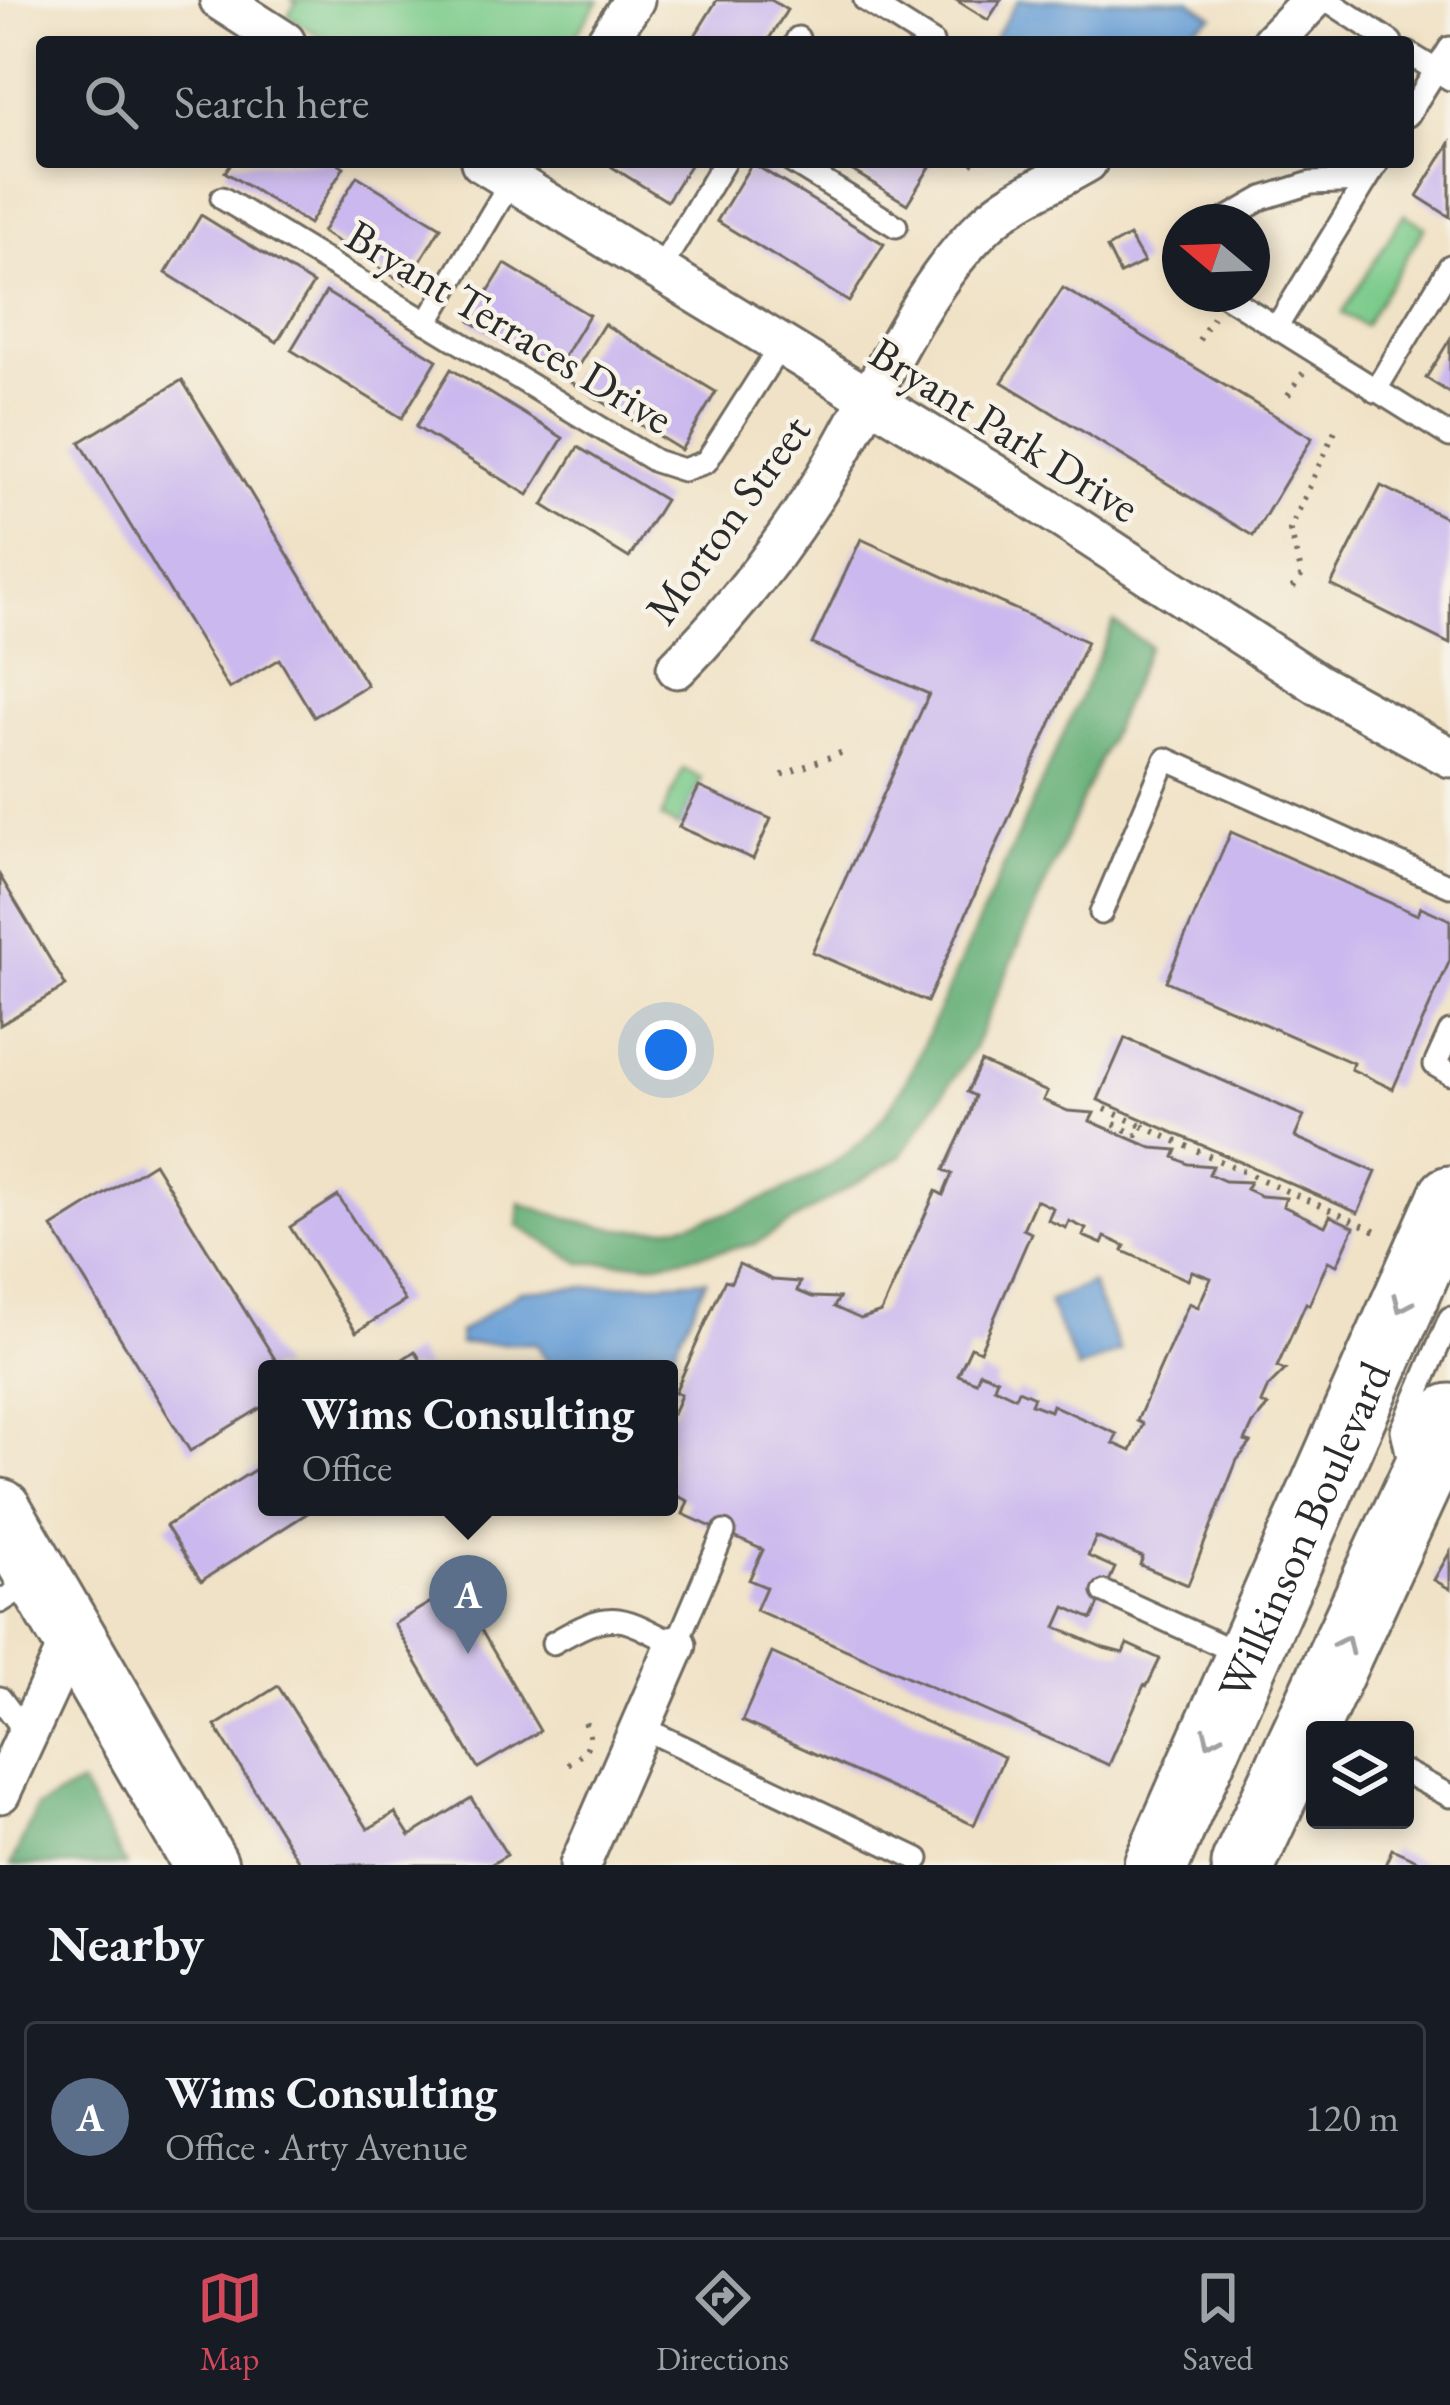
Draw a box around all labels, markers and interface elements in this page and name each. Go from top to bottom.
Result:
search box [36,36,1414,168]
icon: search [78,69,144,135]
text: Search here [174,73,369,131]
north arrow [1162,204,1270,312]
street label: Bryant Terraces Drive [336,206,684,446]
street label: Bryant Park Drive [859,323,1151,535]
street label: Morton Street [632,403,822,635]
your location [636,1020,696,1080]
one-way arrow [1393,1292,1417,1314]
street label: Wilkinson Boulevard [1204,1352,1404,1708]
popup [258,1360,678,1516]
text: Wims Consulting [302,1384,634,1442]
text: Office [302,1442,392,1493]
pin: A [429,1555,507,1654]
one-way arrow [1330,1635,1354,1656]
map controls [1306,1721,1414,1829]
button: layers [1306,1721,1414,1829]
one-way arrow [1201,1726,1225,1747]
text: Nearby [48,1910,204,1976]
text: Wims Consulting [165,2063,497,2121]
text: A [76,2092,104,2143]
text: 120 m [1305,2092,1399,2143]
text: Office · Arty Avenue [165,2121,468,2172]
tab: Map [197,2265,263,2380]
tab: Directions [656,2265,789,2380]
tab: Saved [1183,2265,1253,2380]

